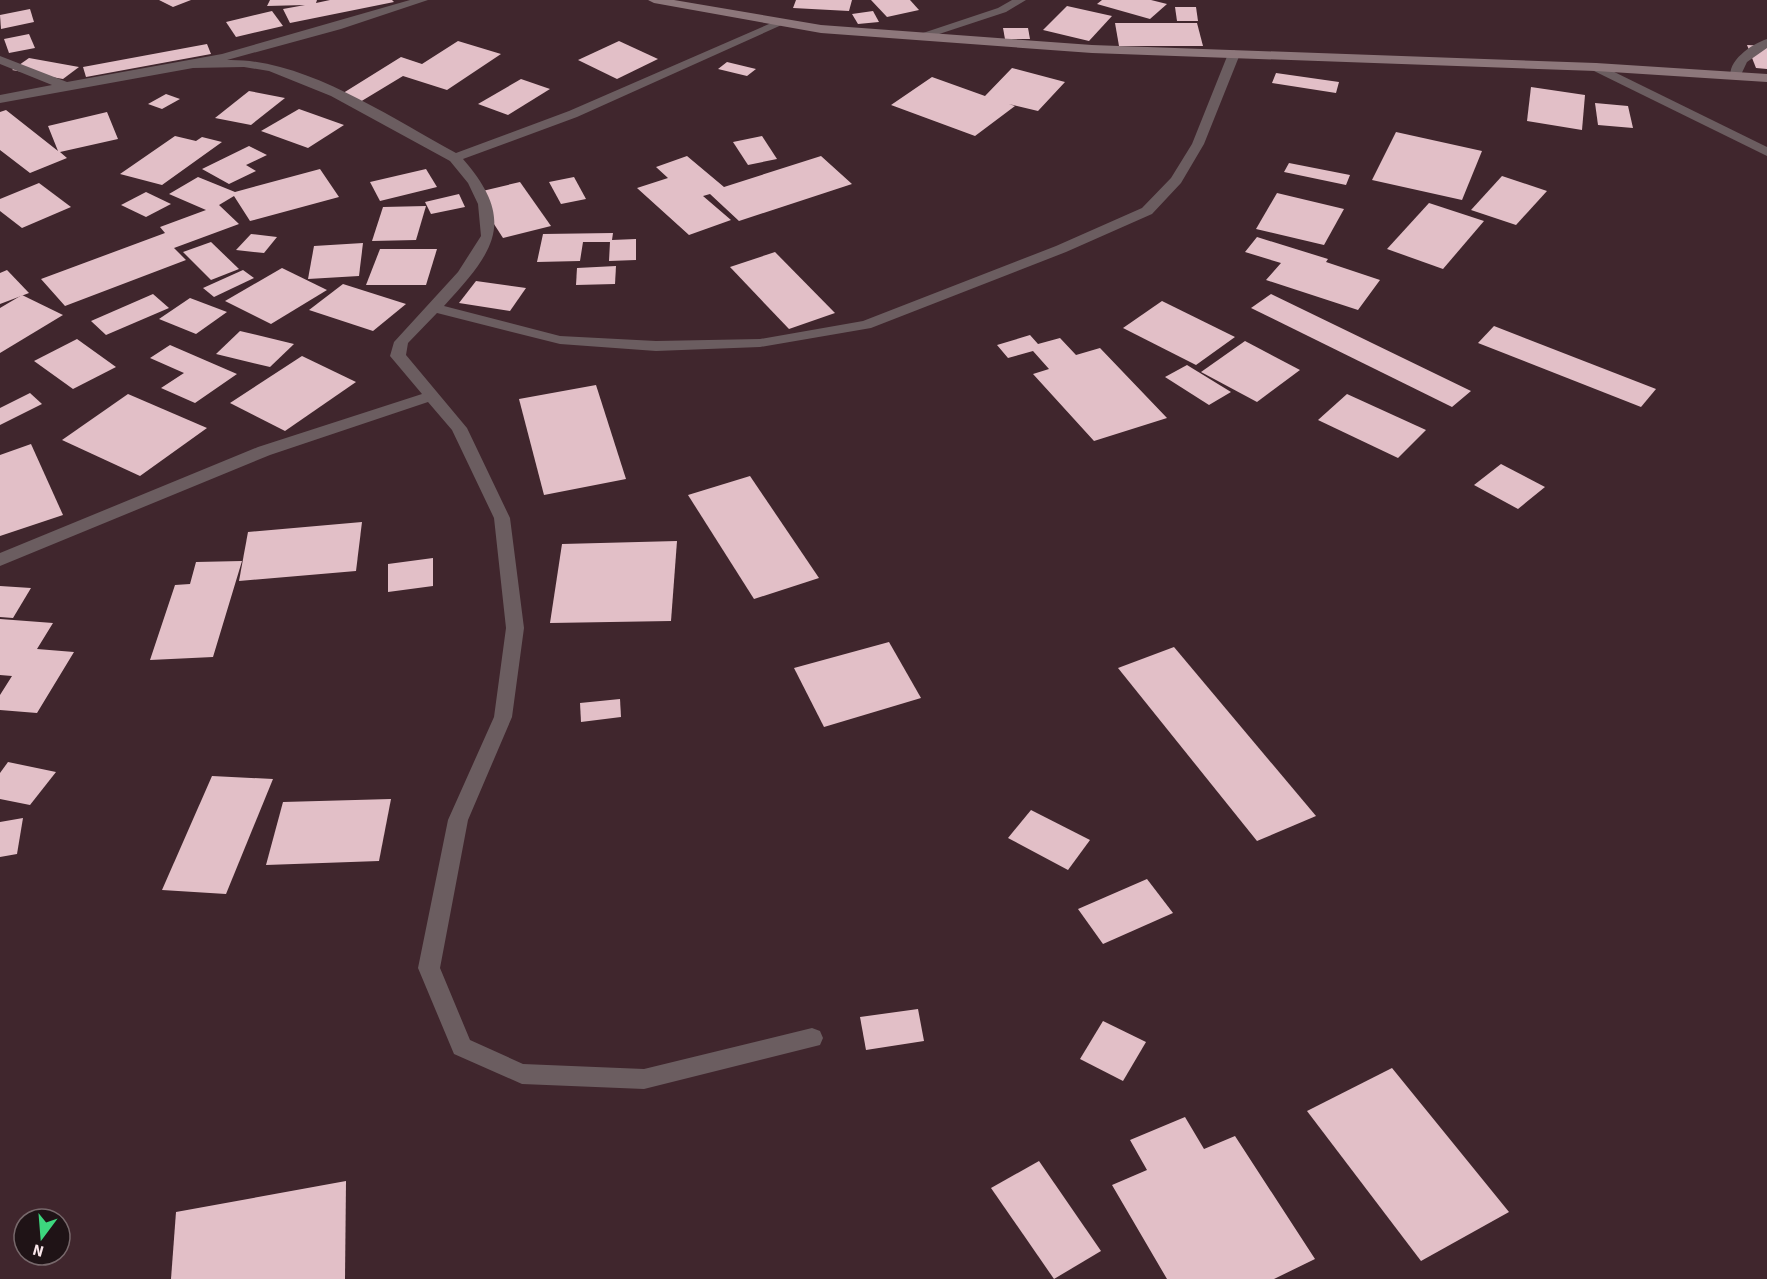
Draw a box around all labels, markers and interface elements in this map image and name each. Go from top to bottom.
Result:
north arrow [12,1207,72,1267]
text: N [30,1238,46,1262]

